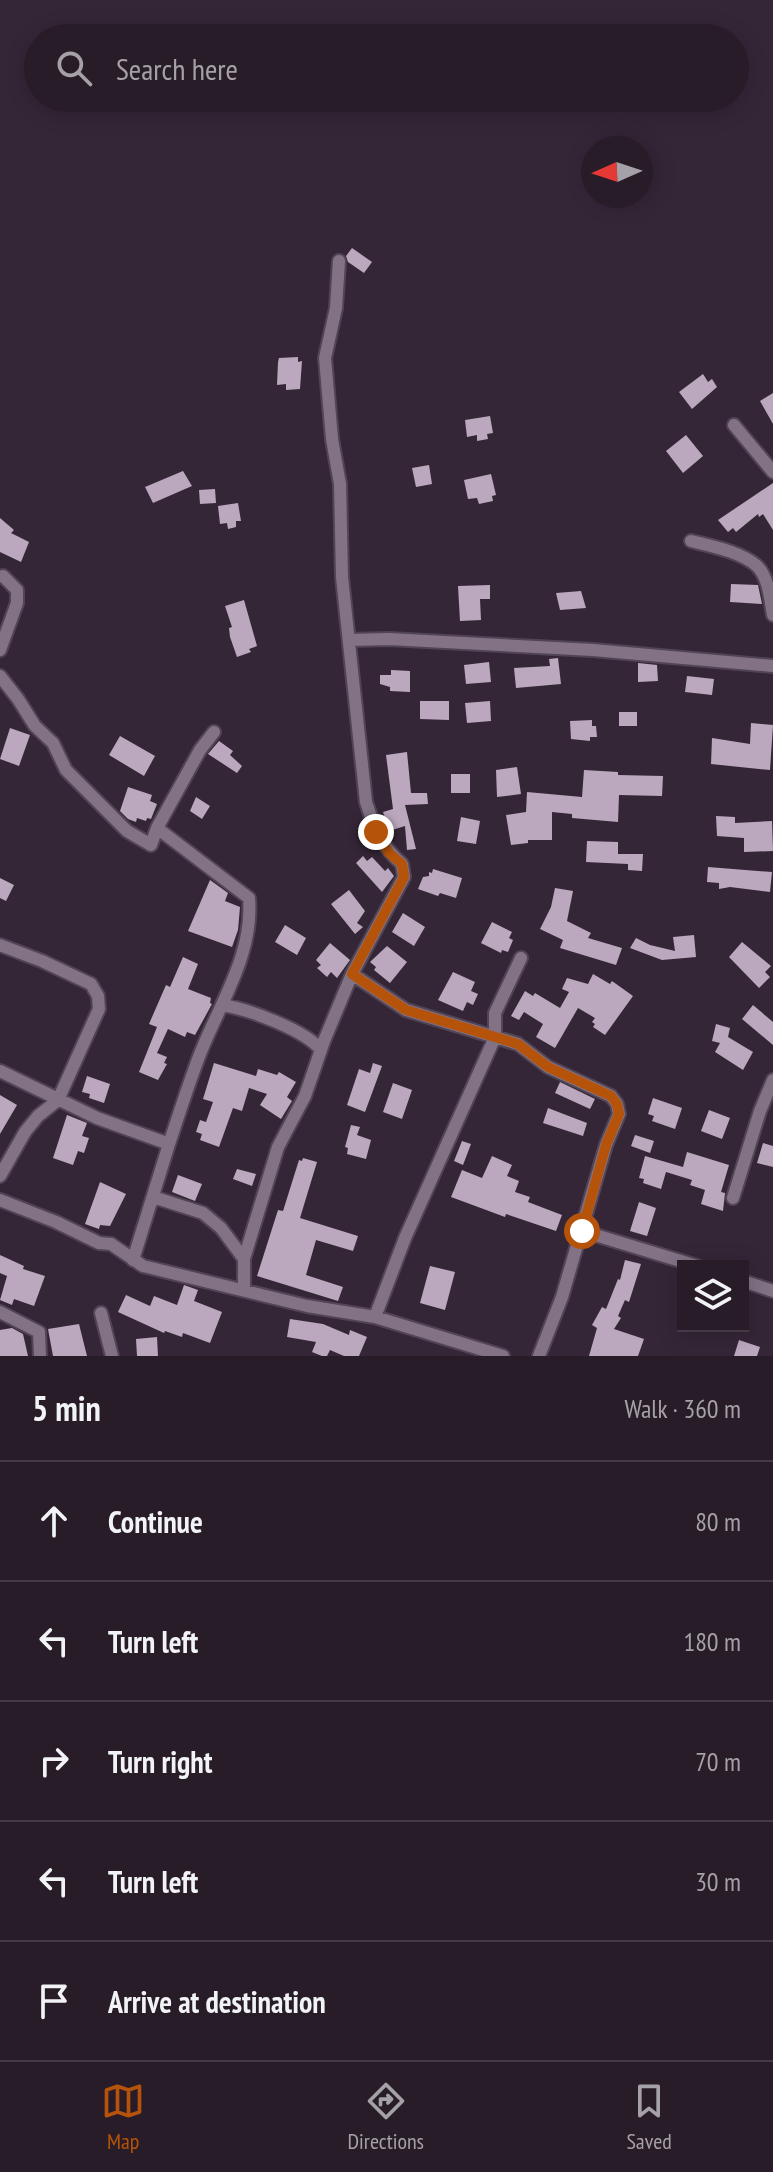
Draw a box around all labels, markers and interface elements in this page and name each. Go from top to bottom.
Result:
search box [24,24,749,112]
icon: search [52,46,96,90]
text: Search here [116,49,238,88]
north arrow [581,136,653,208]
route end [358,814,394,850]
route start [564,1213,600,1249]
map controls [677,1260,749,1332]
button: layers [677,1260,749,1332]
text: 5 min [32,1386,101,1430]
text: Walk · 360 m [624,1392,741,1425]
icon: ahead [32,1499,76,1543]
text: Continue [108,1502,203,1541]
text: 80 m [695,1505,741,1538]
icon: left [32,1619,76,1663]
text: Turn left [108,1622,198,1661]
text: 180 m [683,1625,741,1658]
icon: right [32,1739,76,1783]
text: Turn right [108,1742,212,1781]
text: 70 m [695,1745,741,1778]
icon: left [32,1859,76,1903]
text: Turn left [108,1862,198,1901]
text: 30 m [695,1865,741,1898]
icon: arrive [32,1979,76,2023]
text: Arrive at destination [108,1982,326,2021]
tab: Map [101,2079,145,2155]
tab: Directions [348,2079,424,2155]
tab: Saved [626,2079,672,2155]

